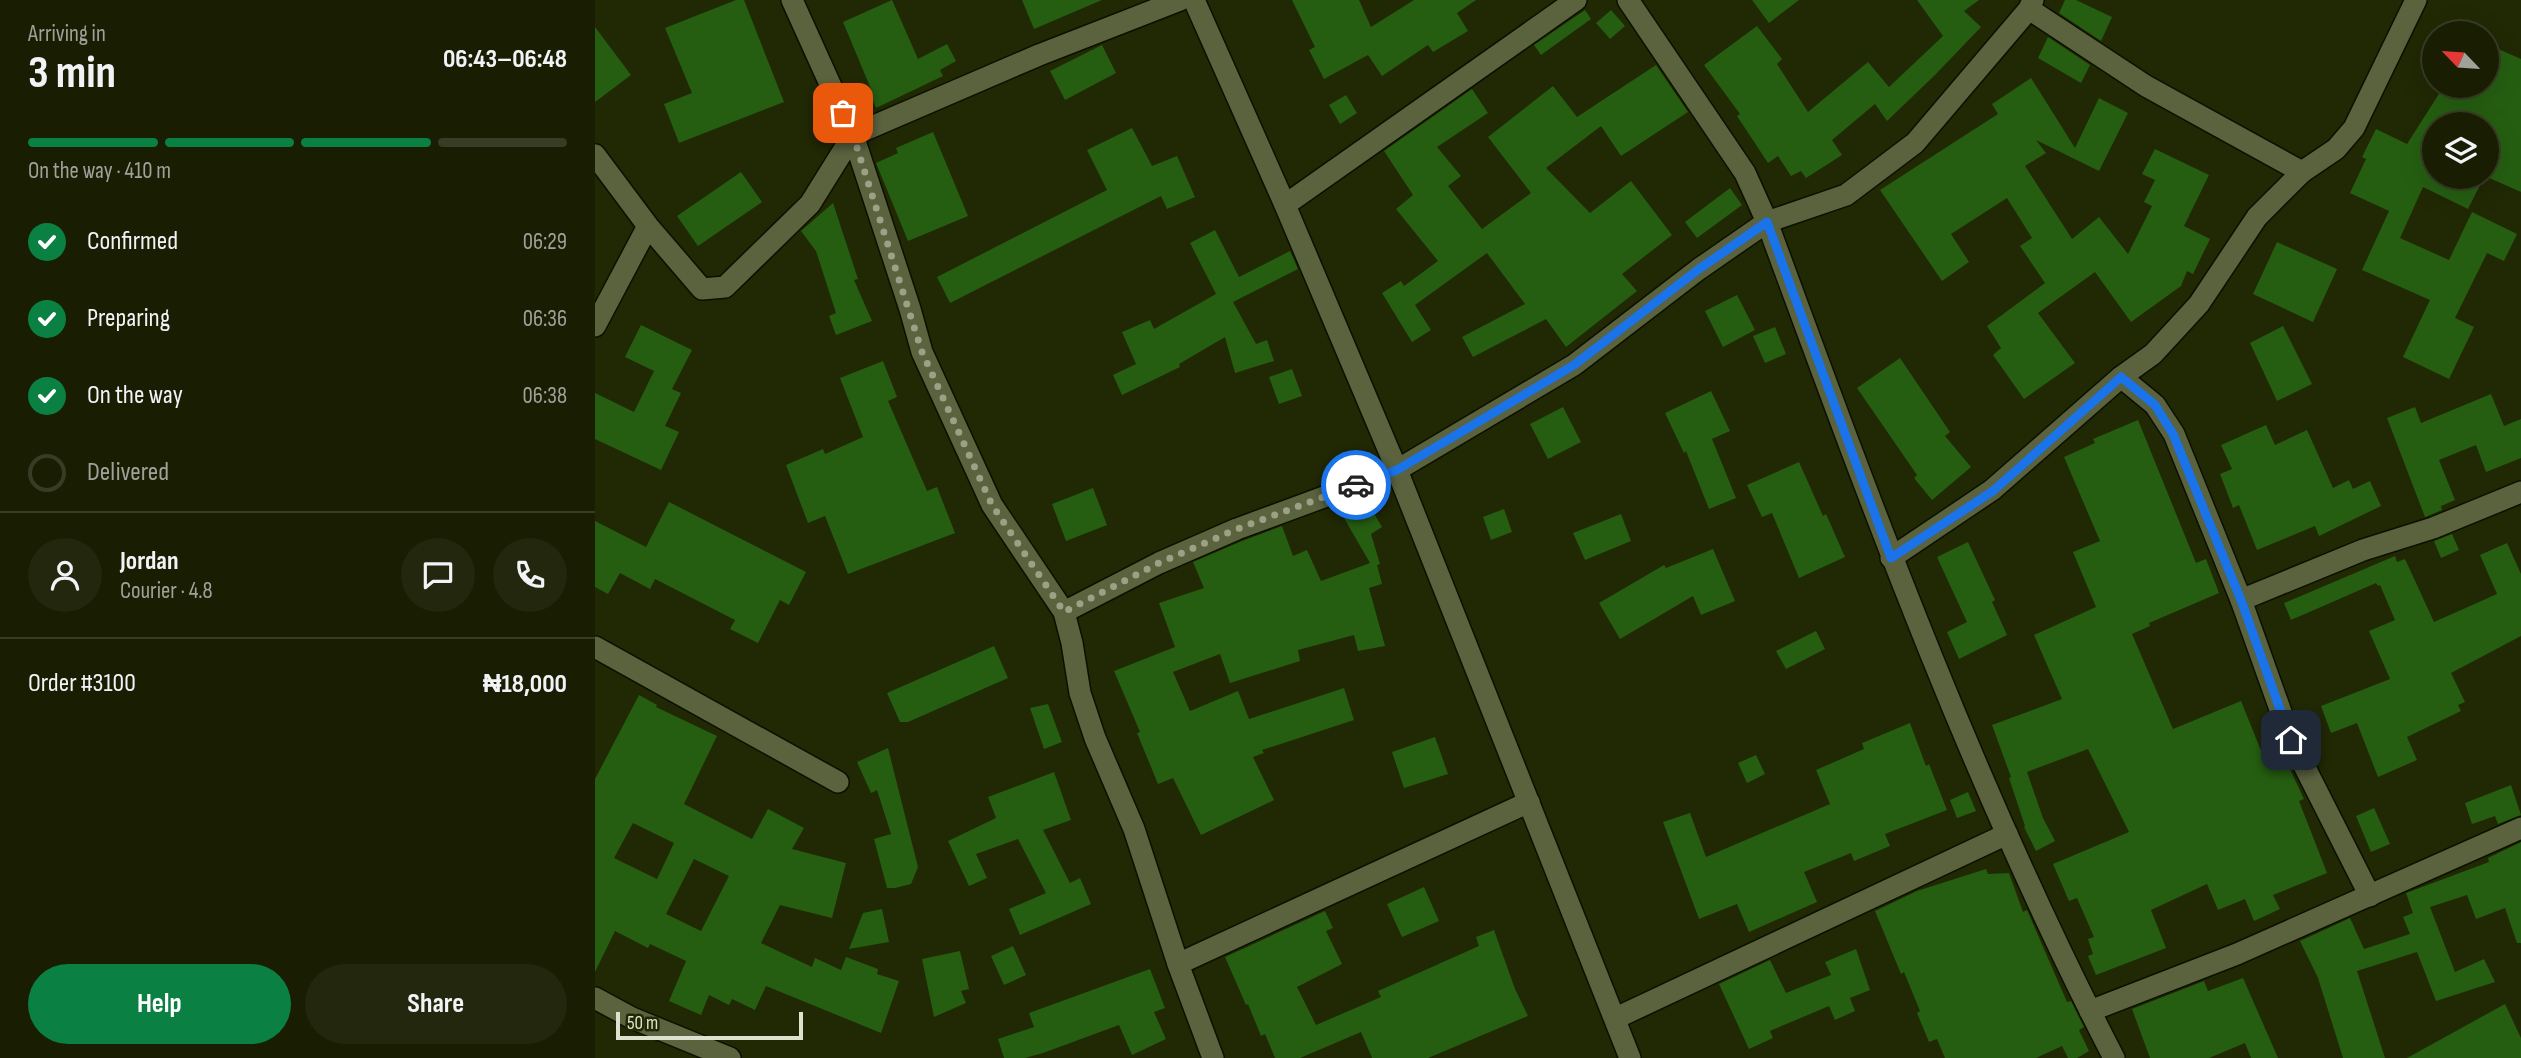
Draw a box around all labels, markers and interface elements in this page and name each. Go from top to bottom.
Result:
text: Arriving in [28,20,106,48]
north arrow [2422,21,2499,98]
map controls [2422,21,2499,189]
text: 06:43–06:48 [443,44,567,75]
text: 3 min [28,46,116,101]
pin [813,83,873,143]
icon: bag [824,94,862,132]
button: layers [2422,112,2499,189]
text: On the way · 410 m [28,157,171,185]
icon: check [28,223,66,261]
text: Confirmed [87,226,178,257]
text: 06:29 [523,228,567,256]
icon: check [28,300,66,338]
text: Preparing [87,303,170,334]
text: 06:36 [523,305,567,333]
icon: check [28,377,66,415]
text: On the way [87,380,183,411]
text: 06:38 [523,382,567,410]
courier [1321,450,1391,520]
text: Delivered [87,457,169,488]
icon: car [1337,466,1375,504]
button: person [28,538,102,612]
button: chat [401,538,475,612]
button: phone [493,538,567,612]
text: Jordan [120,546,178,577]
text: Courier · 4.8 [120,577,213,605]
text: Order #3100 [28,668,136,699]
text: ₦18,000 [483,669,567,700]
pin [2261,710,2321,770]
icon: home [2272,721,2310,759]
button: Help [28,964,291,1044]
button: Share [305,964,567,1044]
scale bar [616,1009,803,1041]
text: 50 m [627,1012,658,1035]

